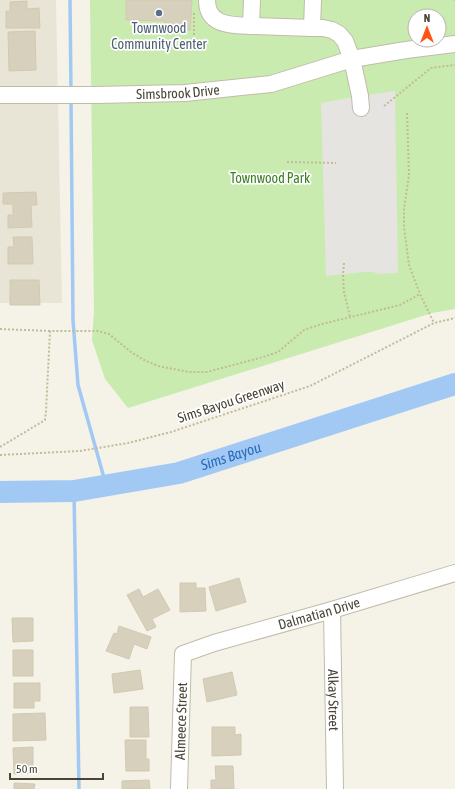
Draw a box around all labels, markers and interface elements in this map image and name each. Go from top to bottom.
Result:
marker: Townwood Community Center [154,8,164,18]
north arrow [407,8,447,48]
text: N [424,12,430,24]
place label: Townwood Community Center [111,20,208,52]
street label: Simsbrook Drive [136,81,220,102]
park label: Townwood Park [230,170,310,186]
street label: Sims Bayou Greenway [175,376,287,426]
water label: Sims Bayou [197,438,263,474]
street label: Dalmatian Drive [276,594,362,633]
street label: Alkay Street [325,669,342,731]
street label: Almeece Street [172,682,190,760]
scale bar [10,755,103,781]
text: 50 m [16,762,38,776]

